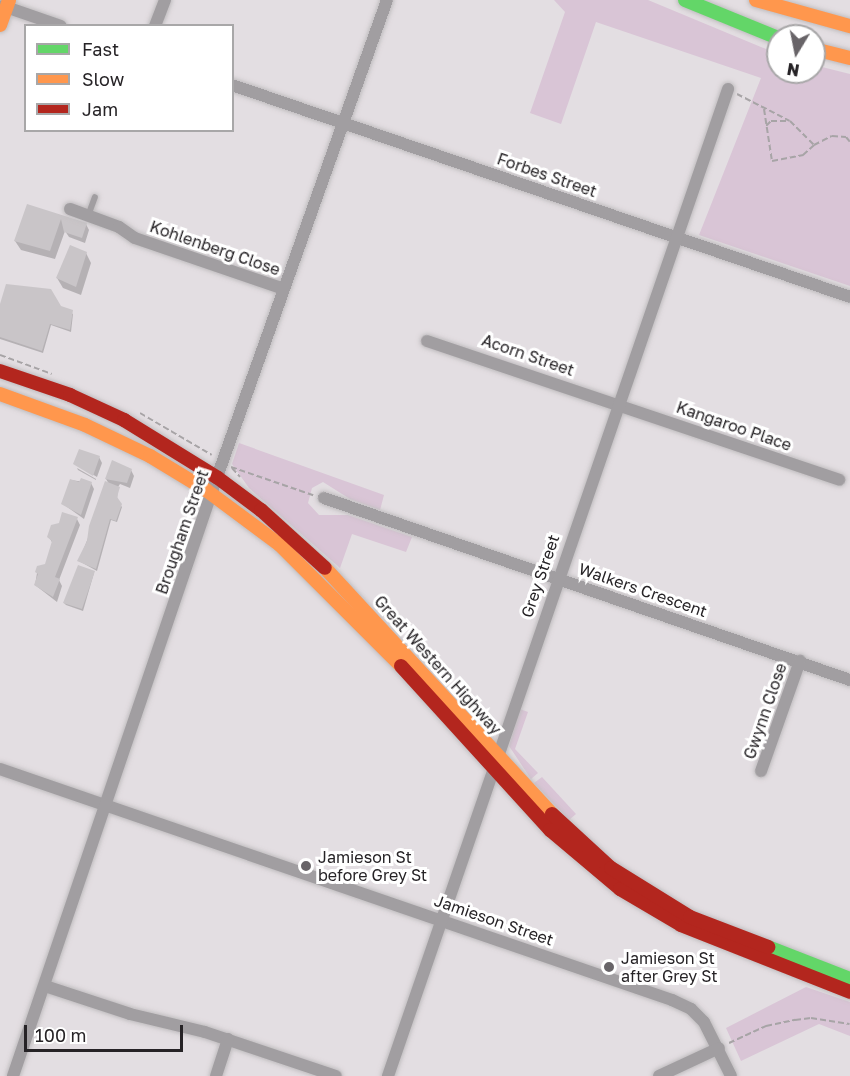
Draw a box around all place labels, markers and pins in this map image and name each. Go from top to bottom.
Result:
place label: Jamieson St before Grey St [318,847,427,885]
marker: Jamieson St before Grey St [299,859,313,873]
place label: Jamieson St after Grey St [621,948,718,986]
marker: Jamieson St after Grey St [602,960,616,974]

